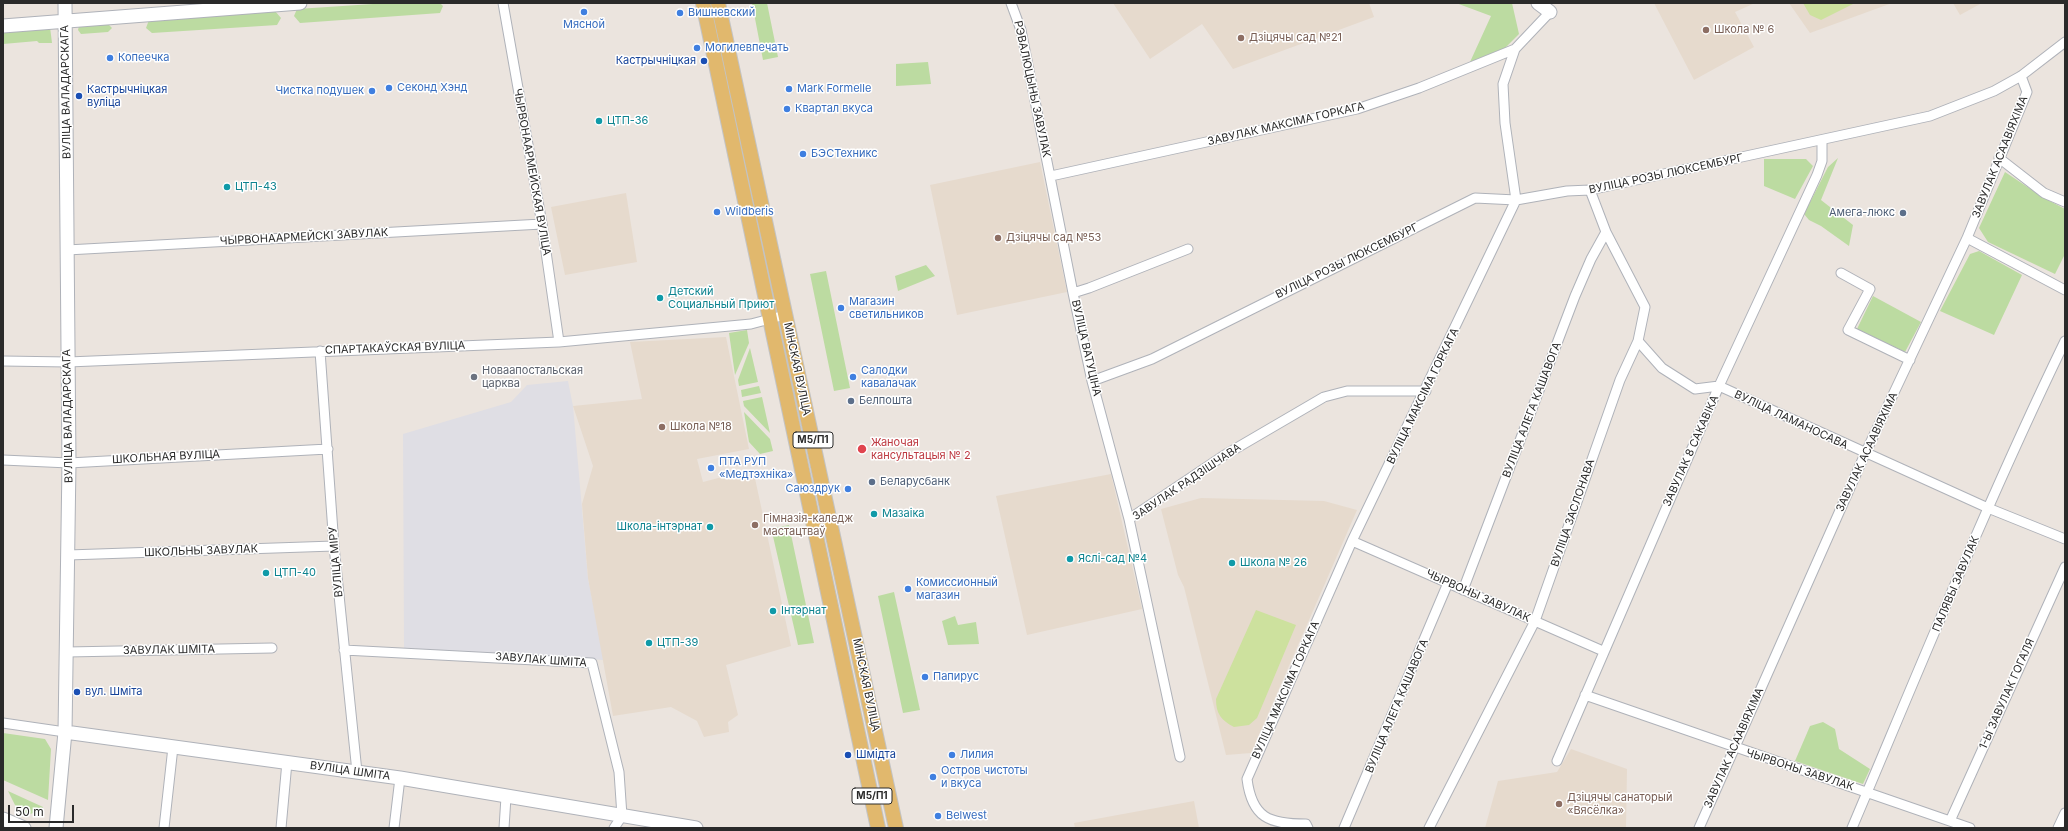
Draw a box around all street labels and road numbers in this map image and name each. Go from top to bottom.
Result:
street label: РЭВАЛЮЦЫНЫ ЗАВУЛАК [1011,19,1053,159]
street label: ВУЛІЦА ВАЛАДАРСКАГА [58,25,74,159]
street label: ЧЫРВОНААРМЕЙСКАЯ ВУЛІЦА [511,87,553,257]
street label: ЗАВУЛАК АСААВІЯХІМА [1969,94,2031,220]
street label: ЗАВУЛАК МАКСІМА ГОРКАГА [1206,100,1366,148]
street label: ВУЛІЦА РОЗЫ ЛЮКСЕМБУРГ [1588,151,1744,197]
street label: ВУЛІЦА РОЗЫ ЛЮКСЕМБУРГ [1273,221,1421,301]
street label: ЧЫРВОНААРМЕЙСКІ ЗАВУЛАК [219,226,389,248]
street label: ВУЛІЦА ВАТУЦІНА [1068,299,1104,397]
street label: МІНСКАЯ ВУЛІЦА [781,321,813,417]
street label: ВУЛІЦА МАКСІМА ГОРКАГА [1384,326,1462,466]
street label: СПАРТАКАЎСКАЯ ВУЛІЦА [325,339,465,357]
street label: ВУЛІЦА АЛЕГА КАШАВОГА [1500,340,1564,480]
street label: ВУЛІЦА ВАЛАДАРСКАГА [60,349,76,483]
street label: ВУЛІЦА ЛАМАНОСАВА [1732,388,1850,452]
street label: ЗАВУЛАК АСААВІЯХІМА [1833,390,1901,514]
street label: ЗАВУЛАК 8 САКАВІКА [1661,393,1721,509]
road number: М5/П1 [793,432,833,448]
street label: ЗАВУЛАК РАДЗІШЧАВА [1130,441,1244,523]
street label: ШКОЛЬНАЯ ВУЛІЦА [112,448,220,466]
street label: ВУЛІЦА ЗАСЛОНАВА [1548,457,1598,569]
street label: ВУЛІЦА МІРУ [326,526,346,598]
street label: ПАЛЯВЫ ЗАВУЛАК [1930,534,1982,634]
street label: ШКОЛЬНЫ ЗАВУЛАК [144,542,258,560]
street label: ЧЫРВОНЫ ЗАВУЛАК [1424,567,1532,625]
street label: ВУЛІЦА МАКСІМА ГОРКАГА [1250,619,1322,761]
street label: МІНСКАЯ ВУЛІЦА [850,637,882,733]
street label: ВУЛІЦА АЛЕГА КАШАВОГА [1363,637,1431,775]
street label: 1-Ы ЗАВУЛАК ГОГАЛЯ [1977,637,2037,751]
street label: ЗАВУЛАК ШМІТА [123,643,215,657]
street label: ЗАВУЛАК ШМІТА [495,650,587,670]
street label: ЗАВУЛАК АСААВІЯХІМА [1701,686,1767,810]
street label: ЧЫРВОНЫ ЗАВУЛАК [1744,746,1856,794]
street label: ВУЛІЦА ШМІТА [309,759,391,783]
road number: М5/П1 [852,788,892,804]

